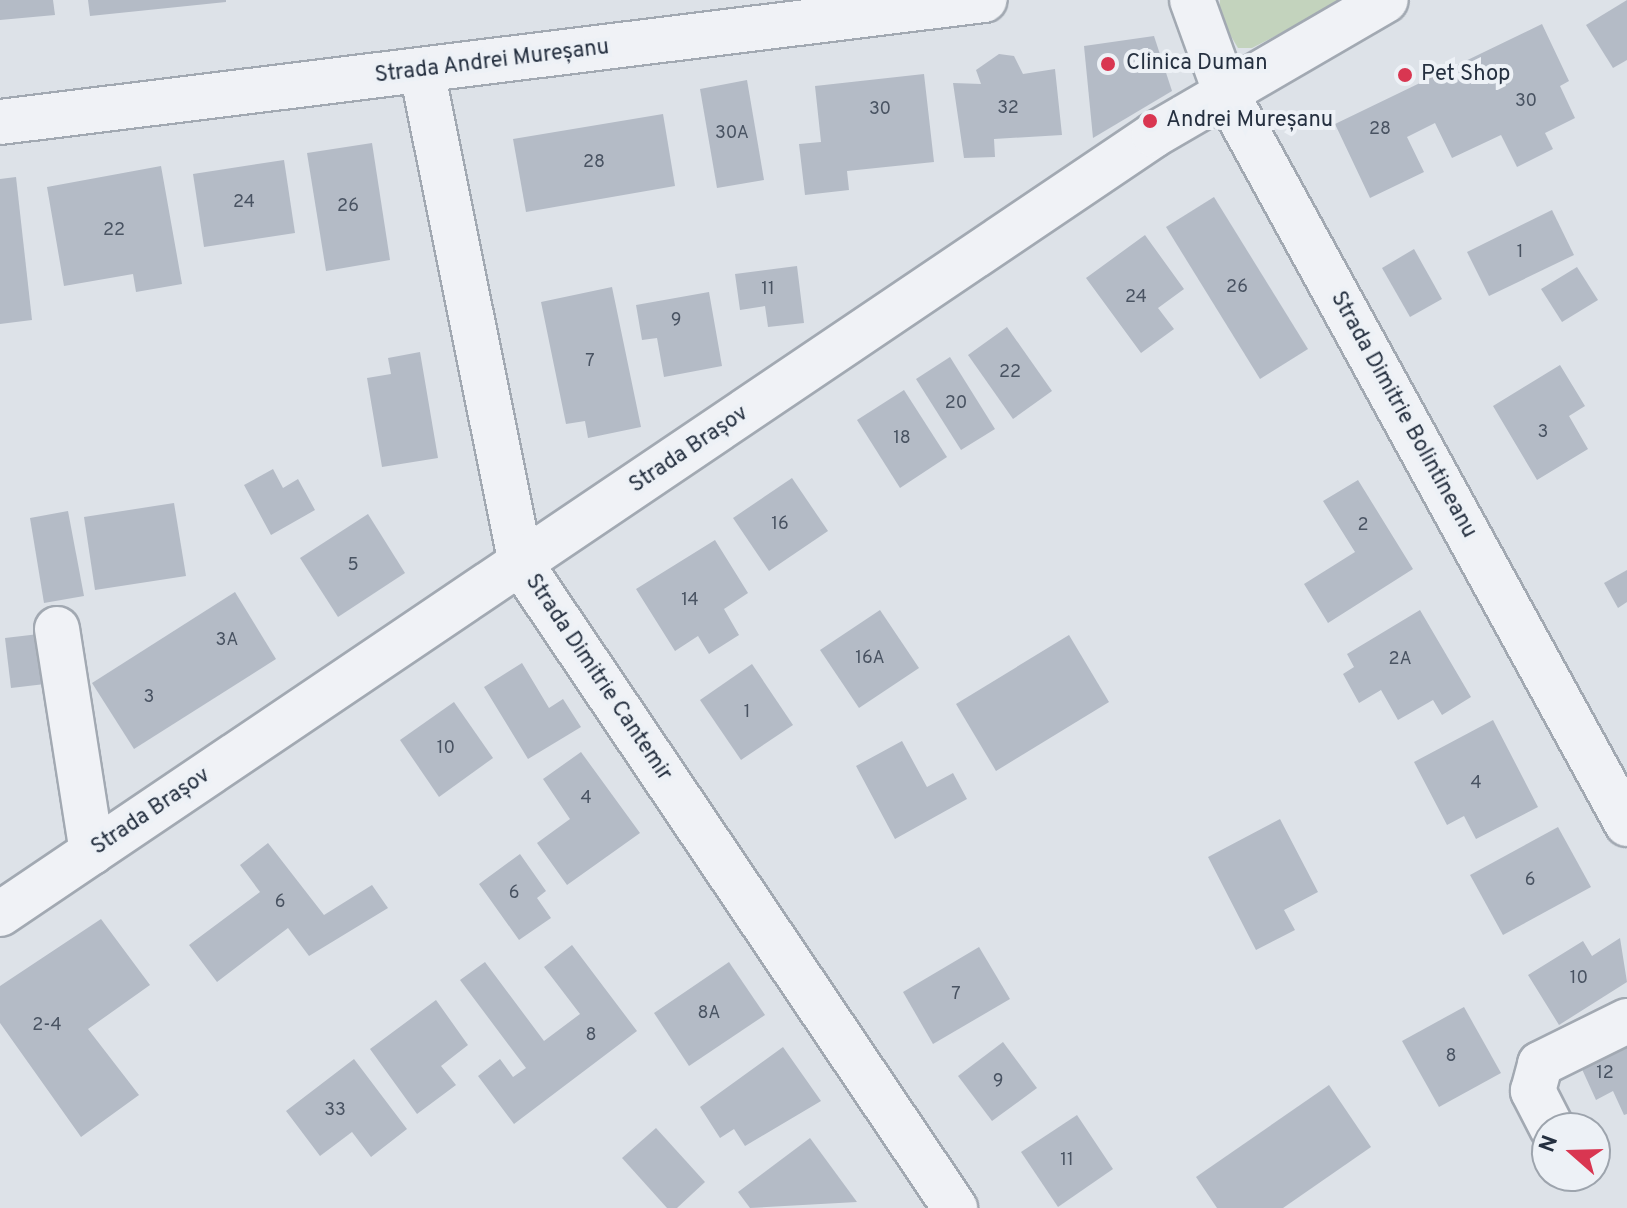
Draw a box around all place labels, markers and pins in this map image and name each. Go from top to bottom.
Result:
place label: Clinica Duman [1126,51,1268,77]
marker: Clinica Duman [1097,53,1119,75]
place label: Pet Shop [1421,62,1511,88]
marker: Pet Shop [1396,66,1414,84]
place label: Andrei Mureșanu [1166,108,1333,134]
marker: Andrei Mureșanu [1141,112,1159,130]

